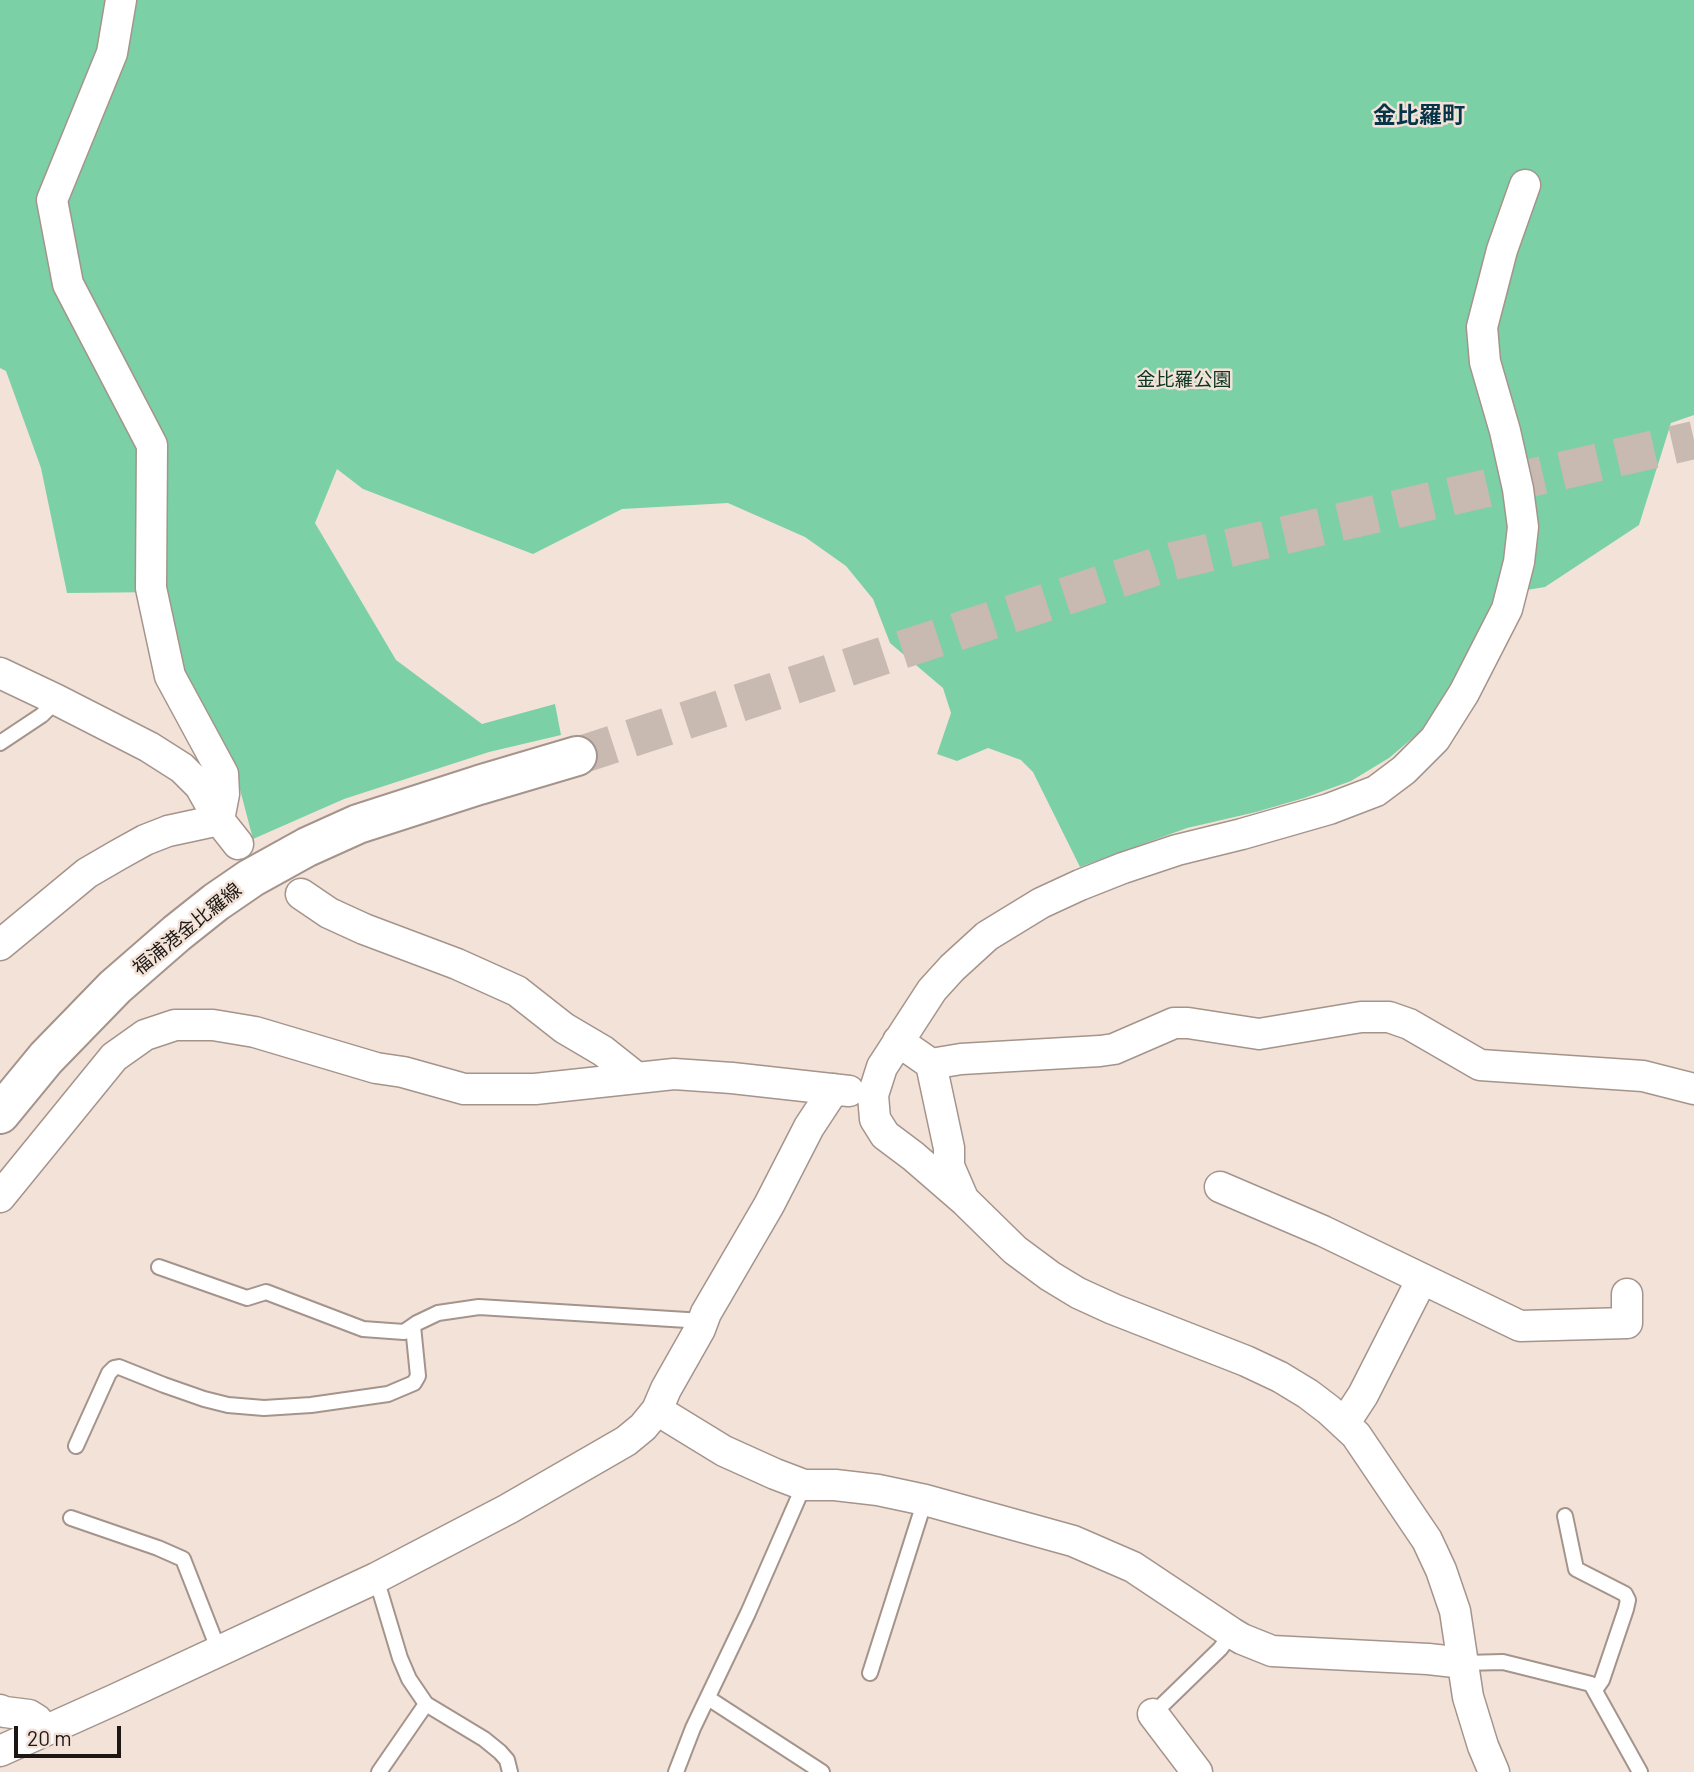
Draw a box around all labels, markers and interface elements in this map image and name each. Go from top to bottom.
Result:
district label: 金比羅町 [1373,101,1465,129]
park label: 金比羅公園 [1137,369,1231,391]
street label: 福浦港金比羅線 [128,878,246,980]
scale bar [18,1712,124,1756]
text: 20 m [27,1725,72,1750]

